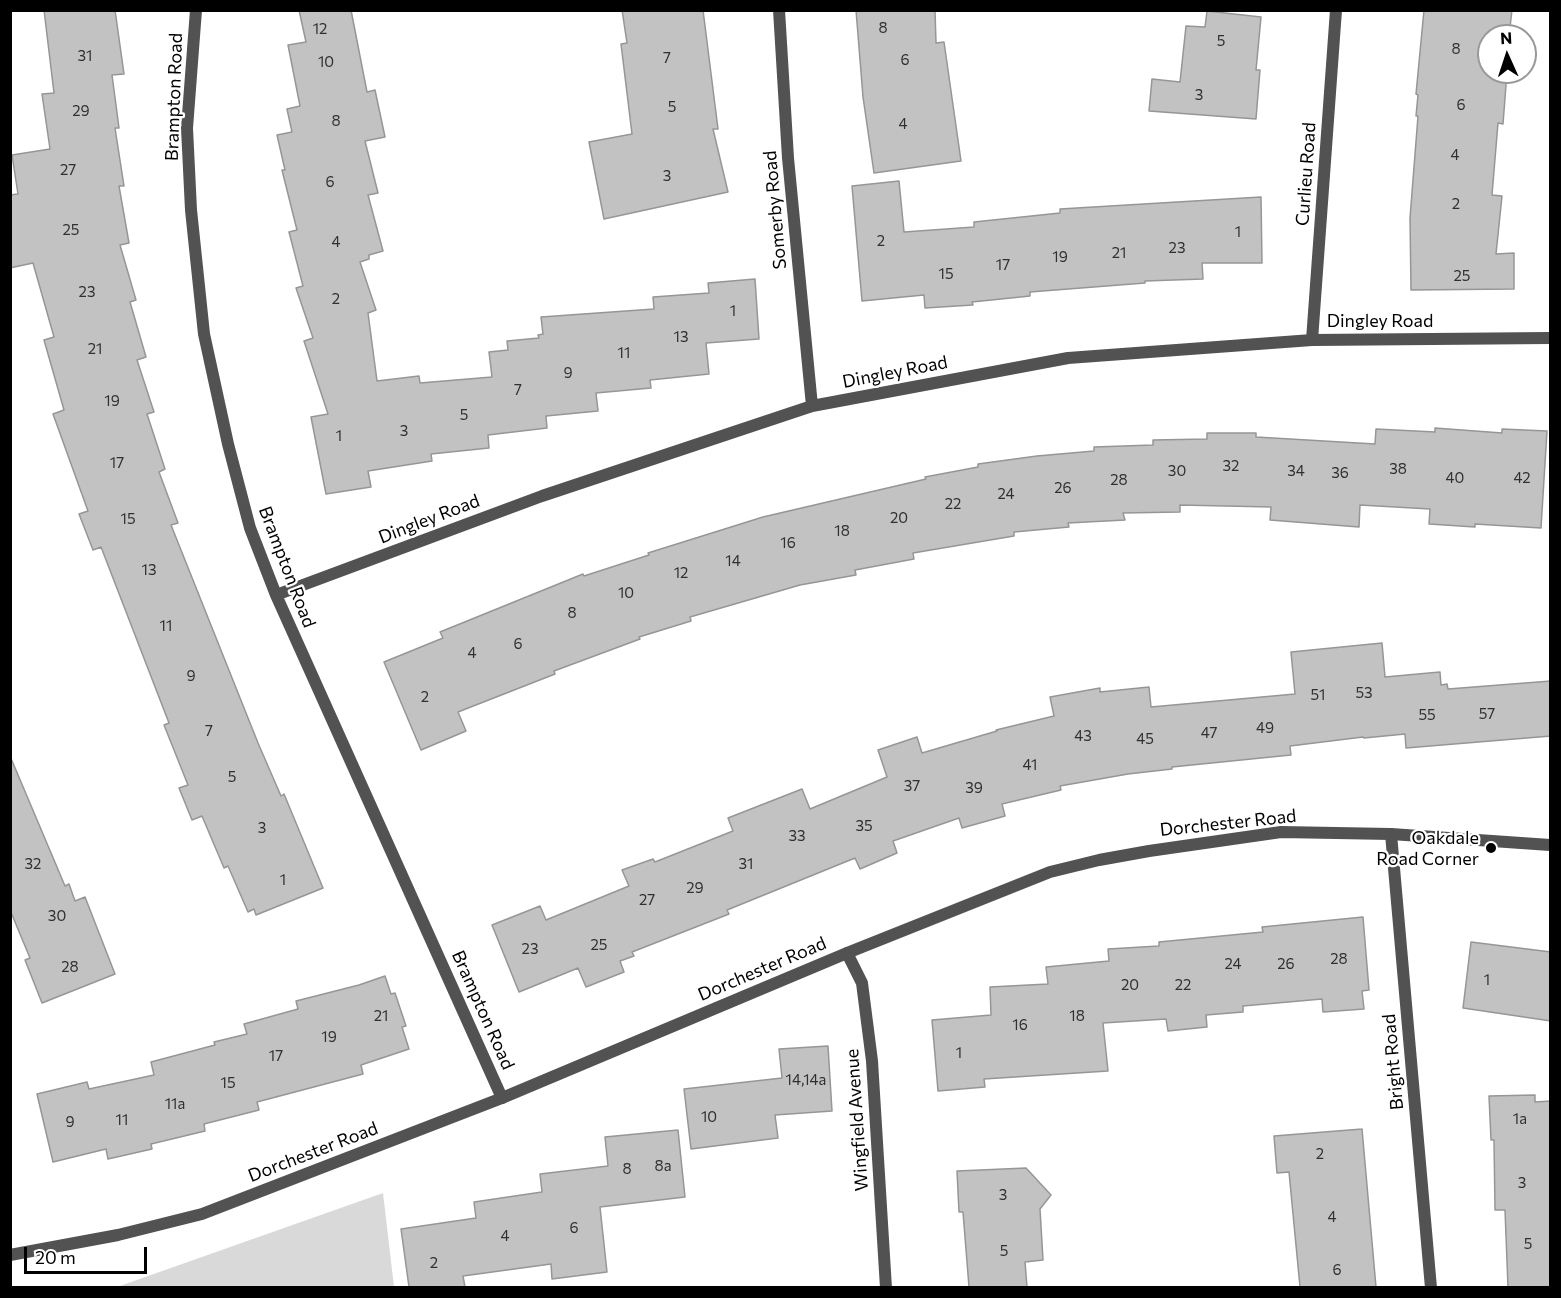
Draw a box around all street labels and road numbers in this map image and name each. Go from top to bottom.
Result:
street label: Brampton Road [161,33,187,161]
street label: Curlieu Road [1292,121,1320,227]
street label: Somerby Road [759,150,791,270]
street label: Dingley Road [1327,310,1433,332]
street label: Dingley Road [841,351,949,393]
street label: Dingley Road [375,490,483,548]
street label: Brampton Road [254,503,320,631]
street label: Dorchester Road [1159,805,1297,841]
street label: Dorchester Road [695,932,829,1006]
street label: Brampton Road [447,947,519,1073]
street label: Bright Road [1378,1013,1408,1111]
street label: Wingfield Avenue [841,1048,873,1192]
street label: Dorchester Road [245,1117,381,1187]

